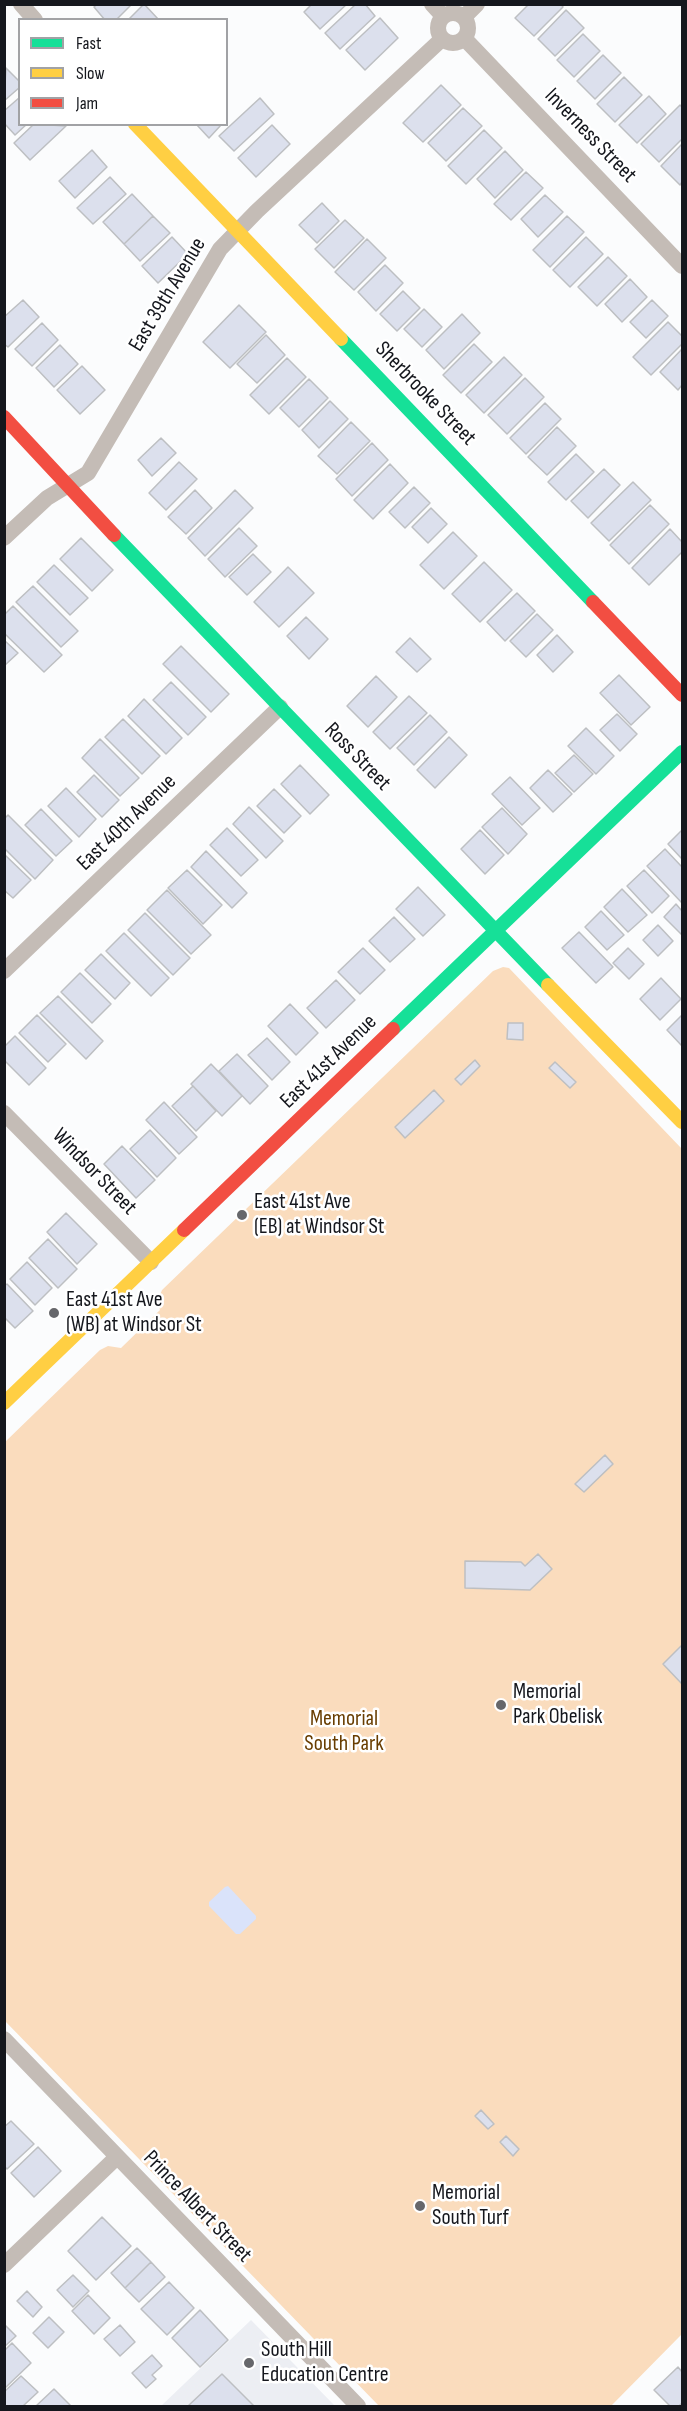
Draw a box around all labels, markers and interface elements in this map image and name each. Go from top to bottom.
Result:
legend [18,18,228,126]
text: Fast [76,33,101,54]
text: Slow [76,63,105,84]
street label: Inverness Street [538,83,642,189]
text: Jam [76,93,98,114]
street label: East 39th Avenue [124,233,212,357]
street label: Sherbrooke Street [369,337,481,451]
street label: Ross Street [318,717,396,797]
street label: East 40th Avenue [72,769,182,877]
street label: East 41st Avenue [275,1009,383,1115]
street label: Windsor Street [46,1123,142,1221]
place label: East 41st Ave (EB) at Windsor St [254,1189,385,1240]
marker: East 41st Ave (EB) at Windsor St [235,1208,249,1222]
place label: East 41st Ave (WB) at Windsor St [66,1287,202,1338]
marker: East 41st Ave (WB) at Windsor St [47,1306,61,1320]
place label: Memorial Park Obelisk [513,1679,602,1730]
marker: Memorial Park Obelisk [494,1698,508,1712]
park label: Memorial South Park [304,1706,384,1758]
street label: Prince Albert Street [137,2146,257,2268]
place label: Memorial South Turf [432,2180,509,2232]
marker: Memorial South Turf [413,2199,427,2213]
place label: South Hill Education Centre [261,2337,389,2388]
marker: South Hill Education Centre [242,2356,256,2370]

